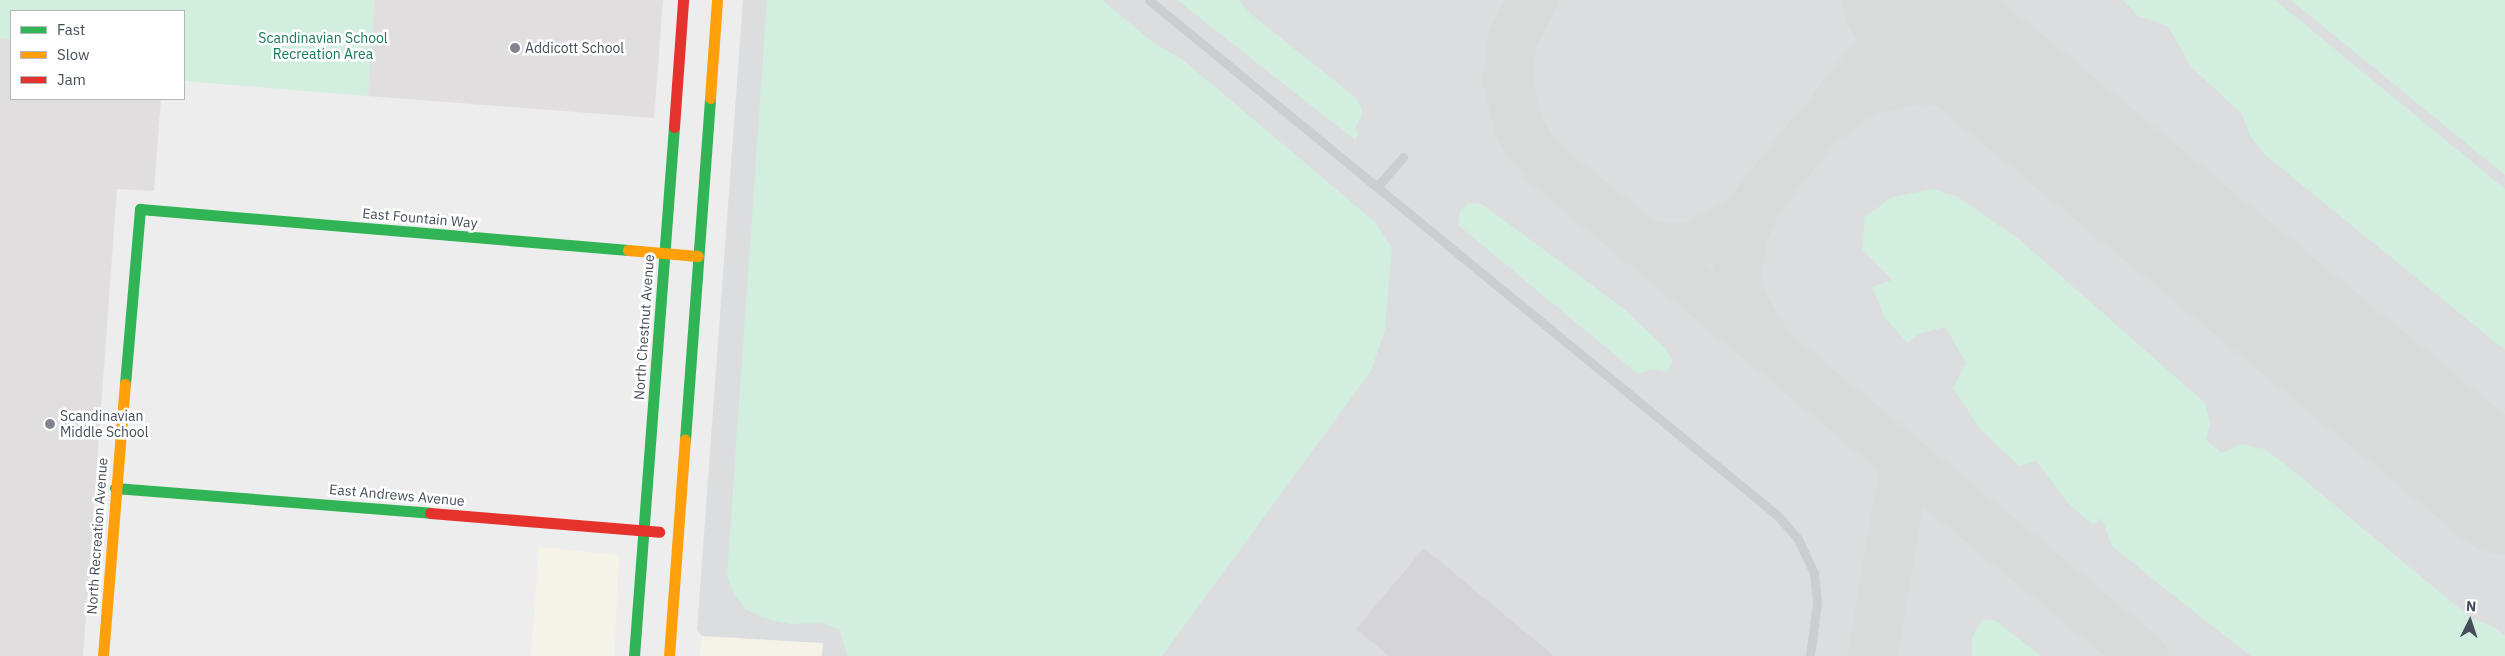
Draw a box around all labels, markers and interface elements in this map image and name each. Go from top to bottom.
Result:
legend [10,10,185,100]
text: Fast [57,20,85,39]
park label: Scandinavian School Recreation Area [258,30,388,62]
place label: Addicott School [525,40,624,56]
marker: Addicott School [509,42,521,54]
text: Slow [57,45,90,64]
text: Jam [57,70,86,89]
street label: East Fountain Way [362,205,478,231]
street label: North Chestnut Avenue [631,254,657,400]
place label: Scandinavian Middle School [60,408,149,441]
marker: Scandinavian Middle School [44,418,56,430]
street label: North Recreation Avenue [83,457,111,615]
street label: East Andrews Avenue [329,481,465,509]
north arrow [2445,596,2495,646]
text: N [2465,597,2477,615]

